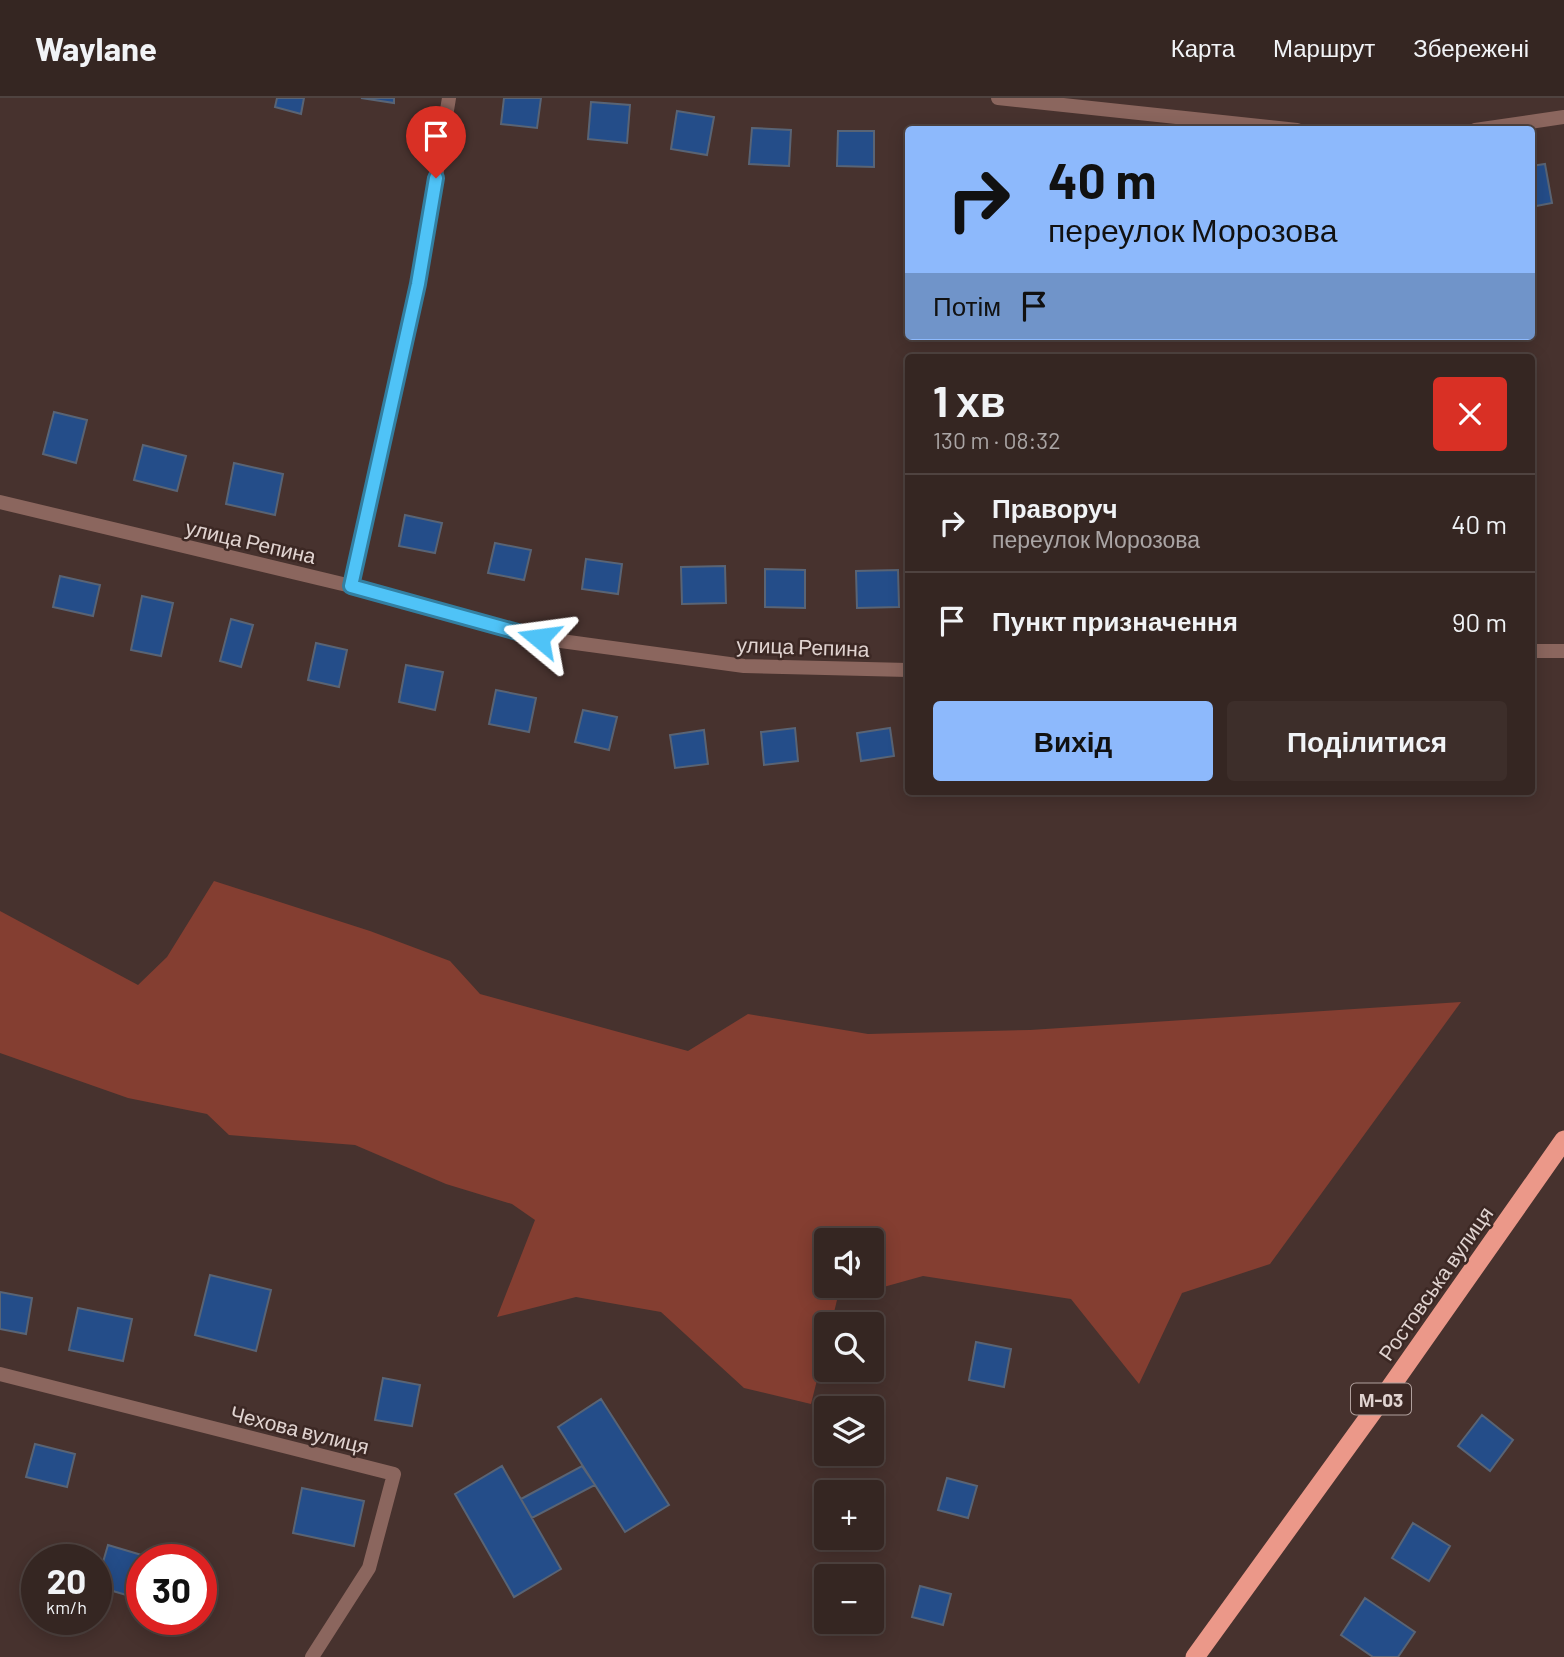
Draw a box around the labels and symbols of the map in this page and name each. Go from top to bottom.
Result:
pin [406,106,466,178]
street label: улица Репина [183,514,319,568]
position arrow [502,601,576,675]
street label: улица Репина [736,631,870,661]
street label: Ростовська вулиця [1372,1201,1498,1365]
road number: М-03 [1351,1384,1411,1414]
street label: Чехова вулиця [228,1400,372,1458]
speed limit sign: 30 [126,1544,217,1635]

